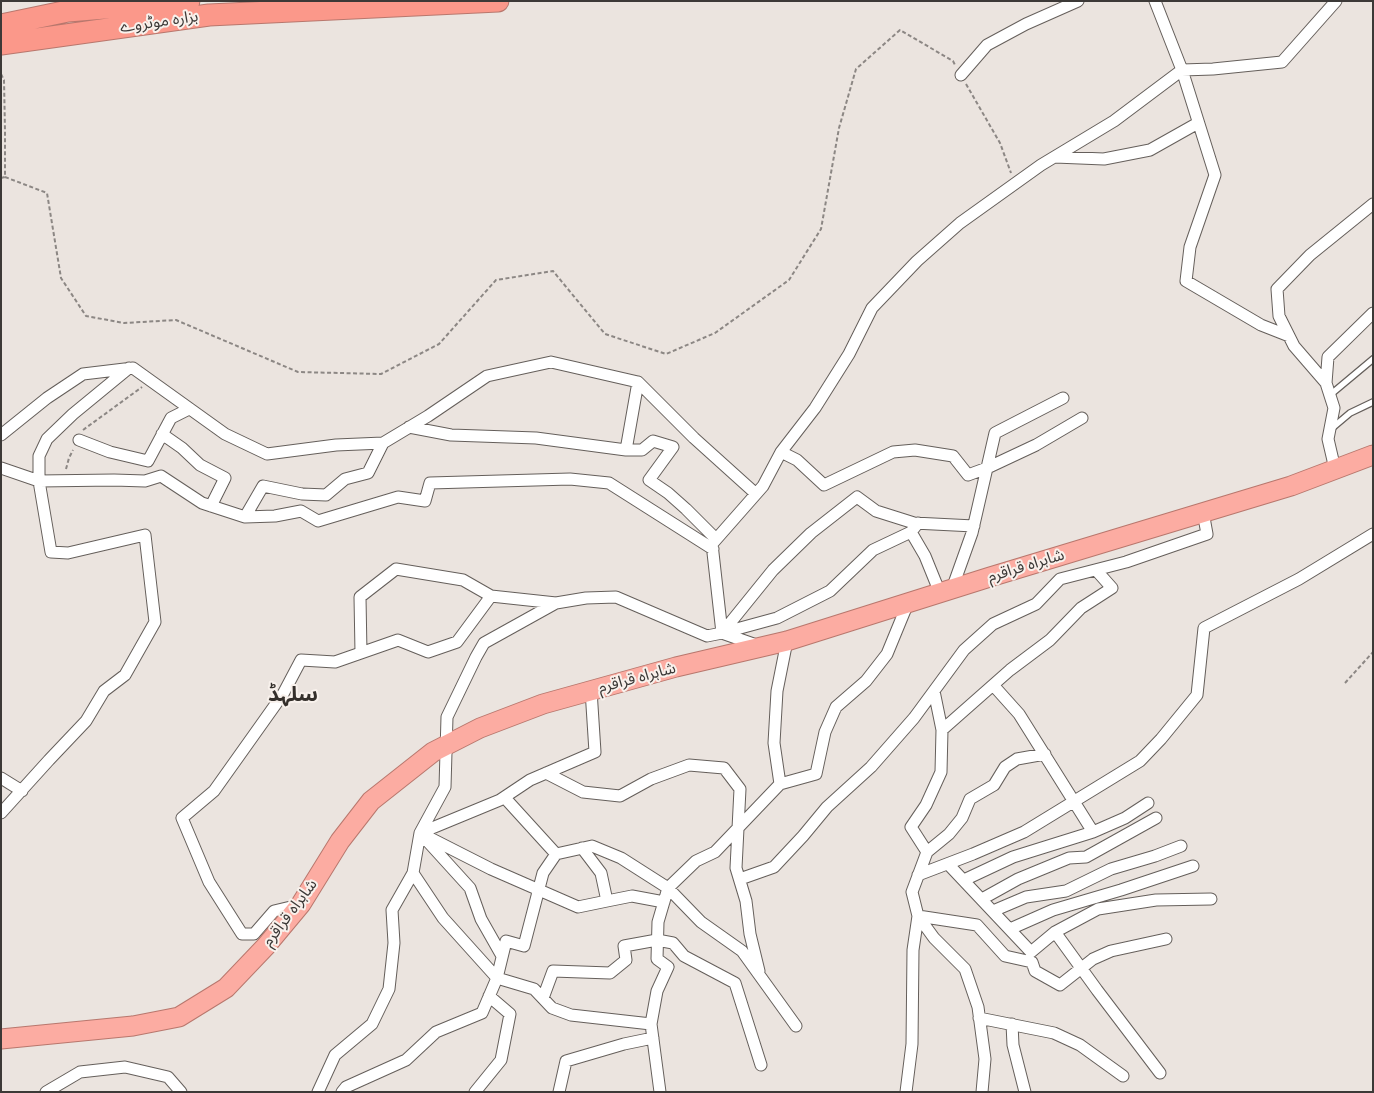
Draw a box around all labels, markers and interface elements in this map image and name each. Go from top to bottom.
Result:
street label: ہزارہ موٹروے [118,7,200,37]
street label: شاہراہ قراقرم [985,545,1067,587]
street label: شاہراہ قراقرم [596,658,678,698]
district label: سلہڈ [268,682,318,708]
street label: شاہراہ قراقرم [258,876,322,950]

